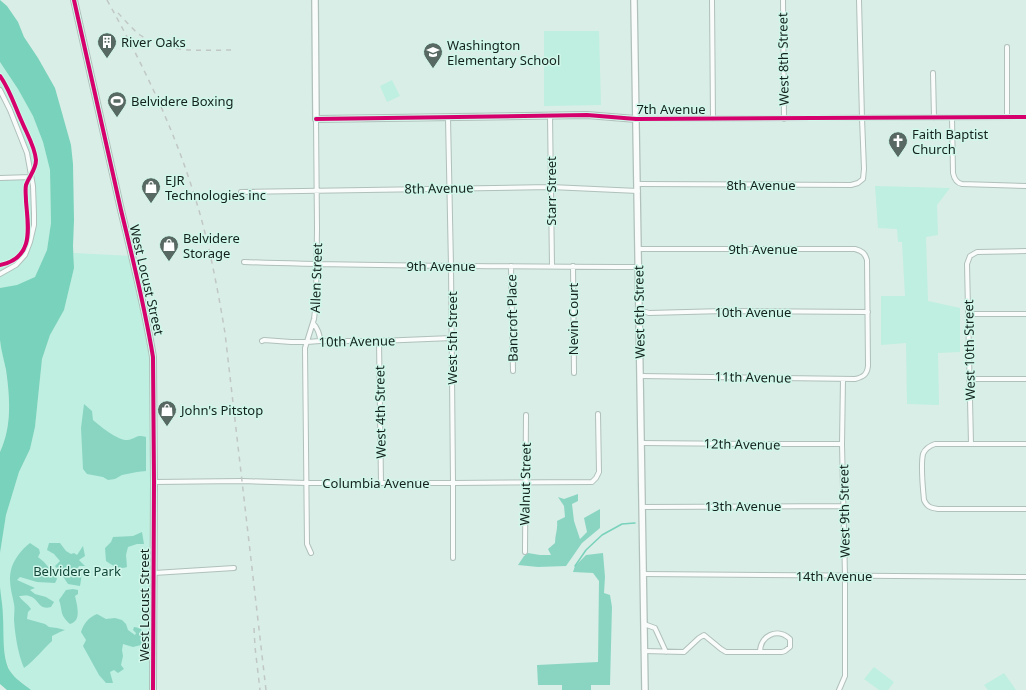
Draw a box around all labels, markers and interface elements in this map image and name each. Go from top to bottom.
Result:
street label: West 8th Street [773,12,793,106]
building icon: River Oaks [96,31,118,59]
place label: River Oaks [121,33,186,51]
place label: Washington Elementary School [447,36,560,69]
school or university icon: Washington Elementary School [422,41,444,69]
sports icon: Belvidere Boxing [106,90,128,118]
place label: Belvidere Boxing [131,92,234,110]
street label: 7th Avenue [636,100,706,118]
place label: Faith Baptist Church [912,125,989,158]
church icon: Faith Baptist Church [887,130,909,158]
street label: Starr Street [542,156,560,226]
place label: EJR Technologies inc [165,171,266,204]
shop icon: EJR Technologies inc [140,176,162,204]
street label: 8th Avenue [726,176,796,194]
street label: 8th Avenue [404,178,474,198]
street label: West Locust Street [126,223,169,337]
place label: Belvidere Storage [183,229,240,262]
shop icon: Belvidere Storage [158,234,180,262]
street label: 9th Avenue [728,240,798,258]
street label: Allen Street [306,242,326,313]
street label: 9th Avenue [406,257,476,275]
street label: West 6th Street [629,265,649,359]
street label: Bancroft Place [502,274,522,362]
street label: Nevin Court [564,282,582,355]
street label: West 5th Street [443,291,461,385]
street label: West 10th Street [959,299,979,401]
street label: 10th Avenue [715,303,791,321]
street label: 10th Avenue [319,331,395,351]
street label: West 4th Street [370,365,390,459]
street label: 11th Avenue [715,367,791,387]
shop icon: John's Pitstop [156,399,178,427]
place label: John's Pitstop [179,401,263,419]
street label: 12th Avenue [704,434,780,454]
street label: Walnut Street [515,442,535,526]
street label: West 9th Street [834,464,854,558]
street label: Columbia Avenue [322,474,430,492]
street label: 13th Avenue [705,497,781,515]
street label: West Locust Street [135,548,153,662]
park label: Belvidere Park [33,562,121,580]
street label: 14th Avenue [796,567,872,585]

